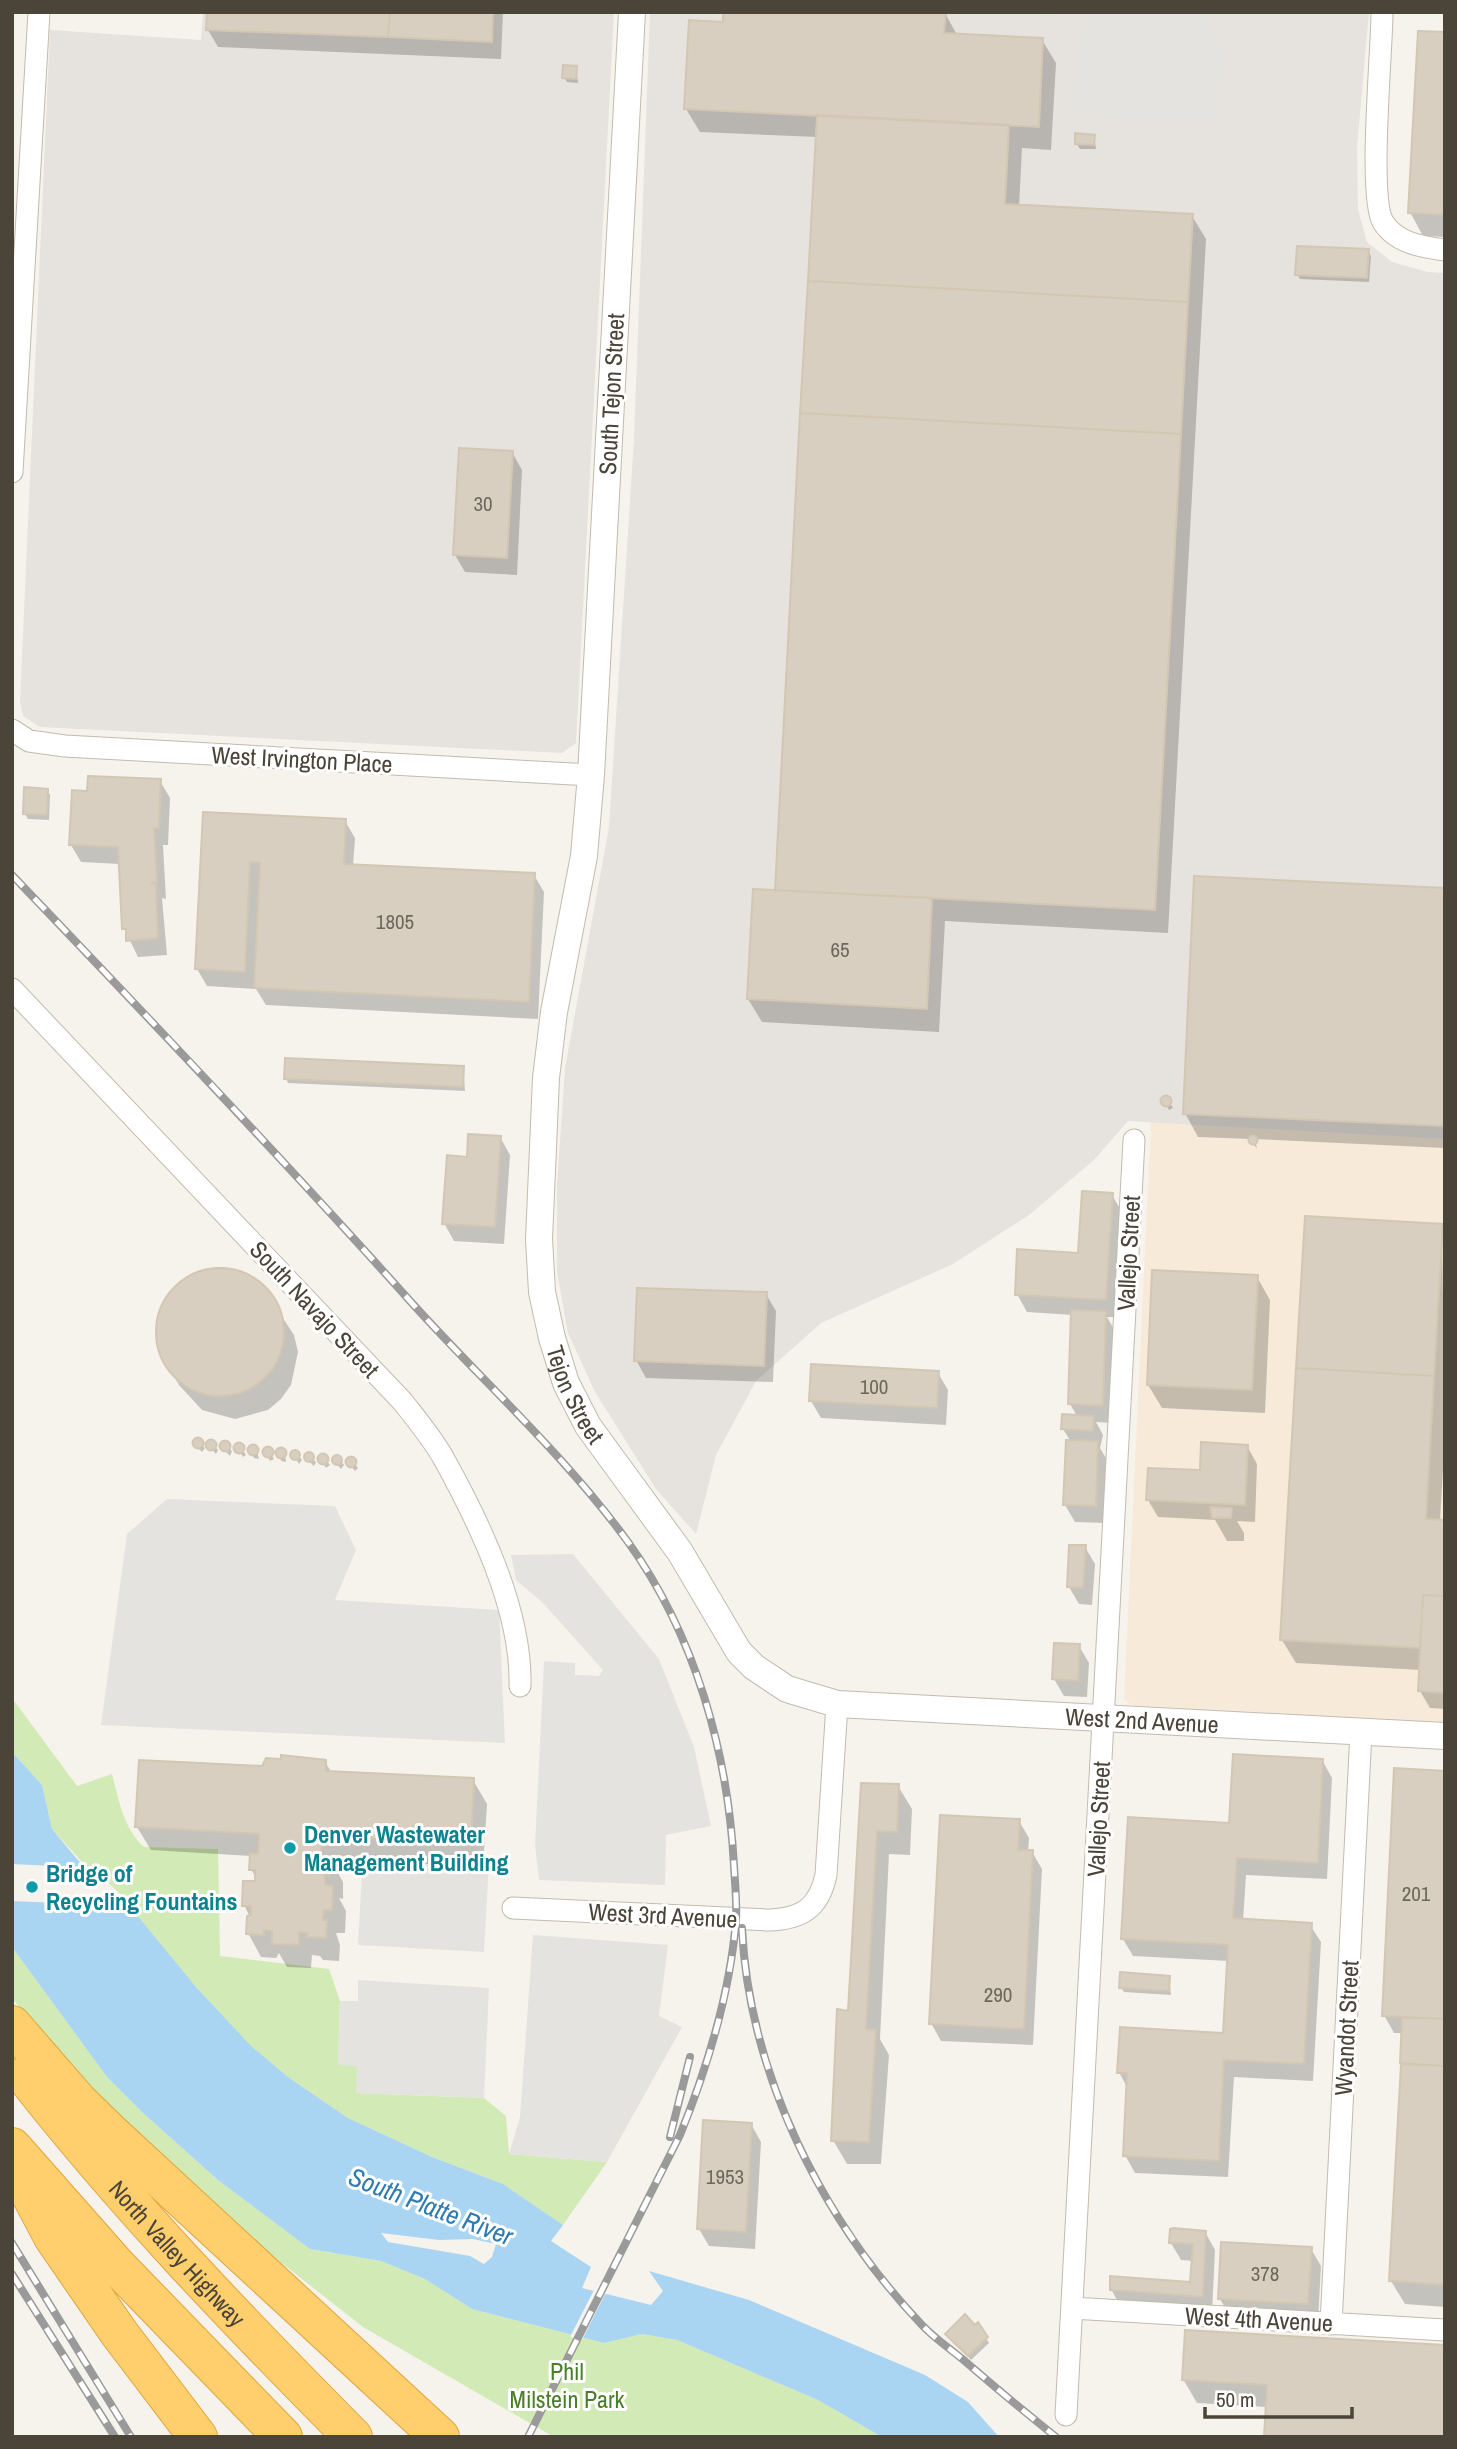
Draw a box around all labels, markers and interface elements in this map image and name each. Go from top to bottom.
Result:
street label: South Tejon Street [591,312,631,476]
house number: 30 [473,489,493,518]
street label: West Irvington Place [211,738,393,780]
house number: 1805 [376,907,414,936]
house number: 65 [830,935,850,964]
street label: Vallejo Street [1109,1194,1147,1312]
street label: South Navajo Street [243,1234,387,1385]
street label: Tejon Street [539,1341,612,1450]
house number: 100 [860,1372,888,1401]
street label: West 2nd Avenue [1064,1700,1219,1740]
street label: Vallejo Street [1079,1760,1117,1878]
place label: Denver Wastewater Management Building [304,1818,508,1878]
marker: Denver Wastewater Management Building [282,1840,298,1856]
place label: Bridge of Recycling Fountains [46,1857,238,1917]
marker: Bridge of Recycling Fountains [24,1879,40,1895]
house number: 201 [1402,1879,1431,1908]
street label: West 3rd Avenue [588,1895,738,1935]
street label: Wyandot Street [1326,1959,1366,2096]
house number: 290 [984,1980,1012,2009]
water label: South Platte River [344,2159,519,2254]
house number: 1953 [706,2162,744,2191]
street label: North Valley Highway [102,2173,253,2334]
house number: 378 [1251,2259,1279,2288]
street label: West 4th Avenue [1184,2299,1334,2339]
park label: Phil Milstein Park [510,2355,625,2415]
scale bar [1205,2376,1352,2420]
text: 50 m [1216,2385,1254,2414]

